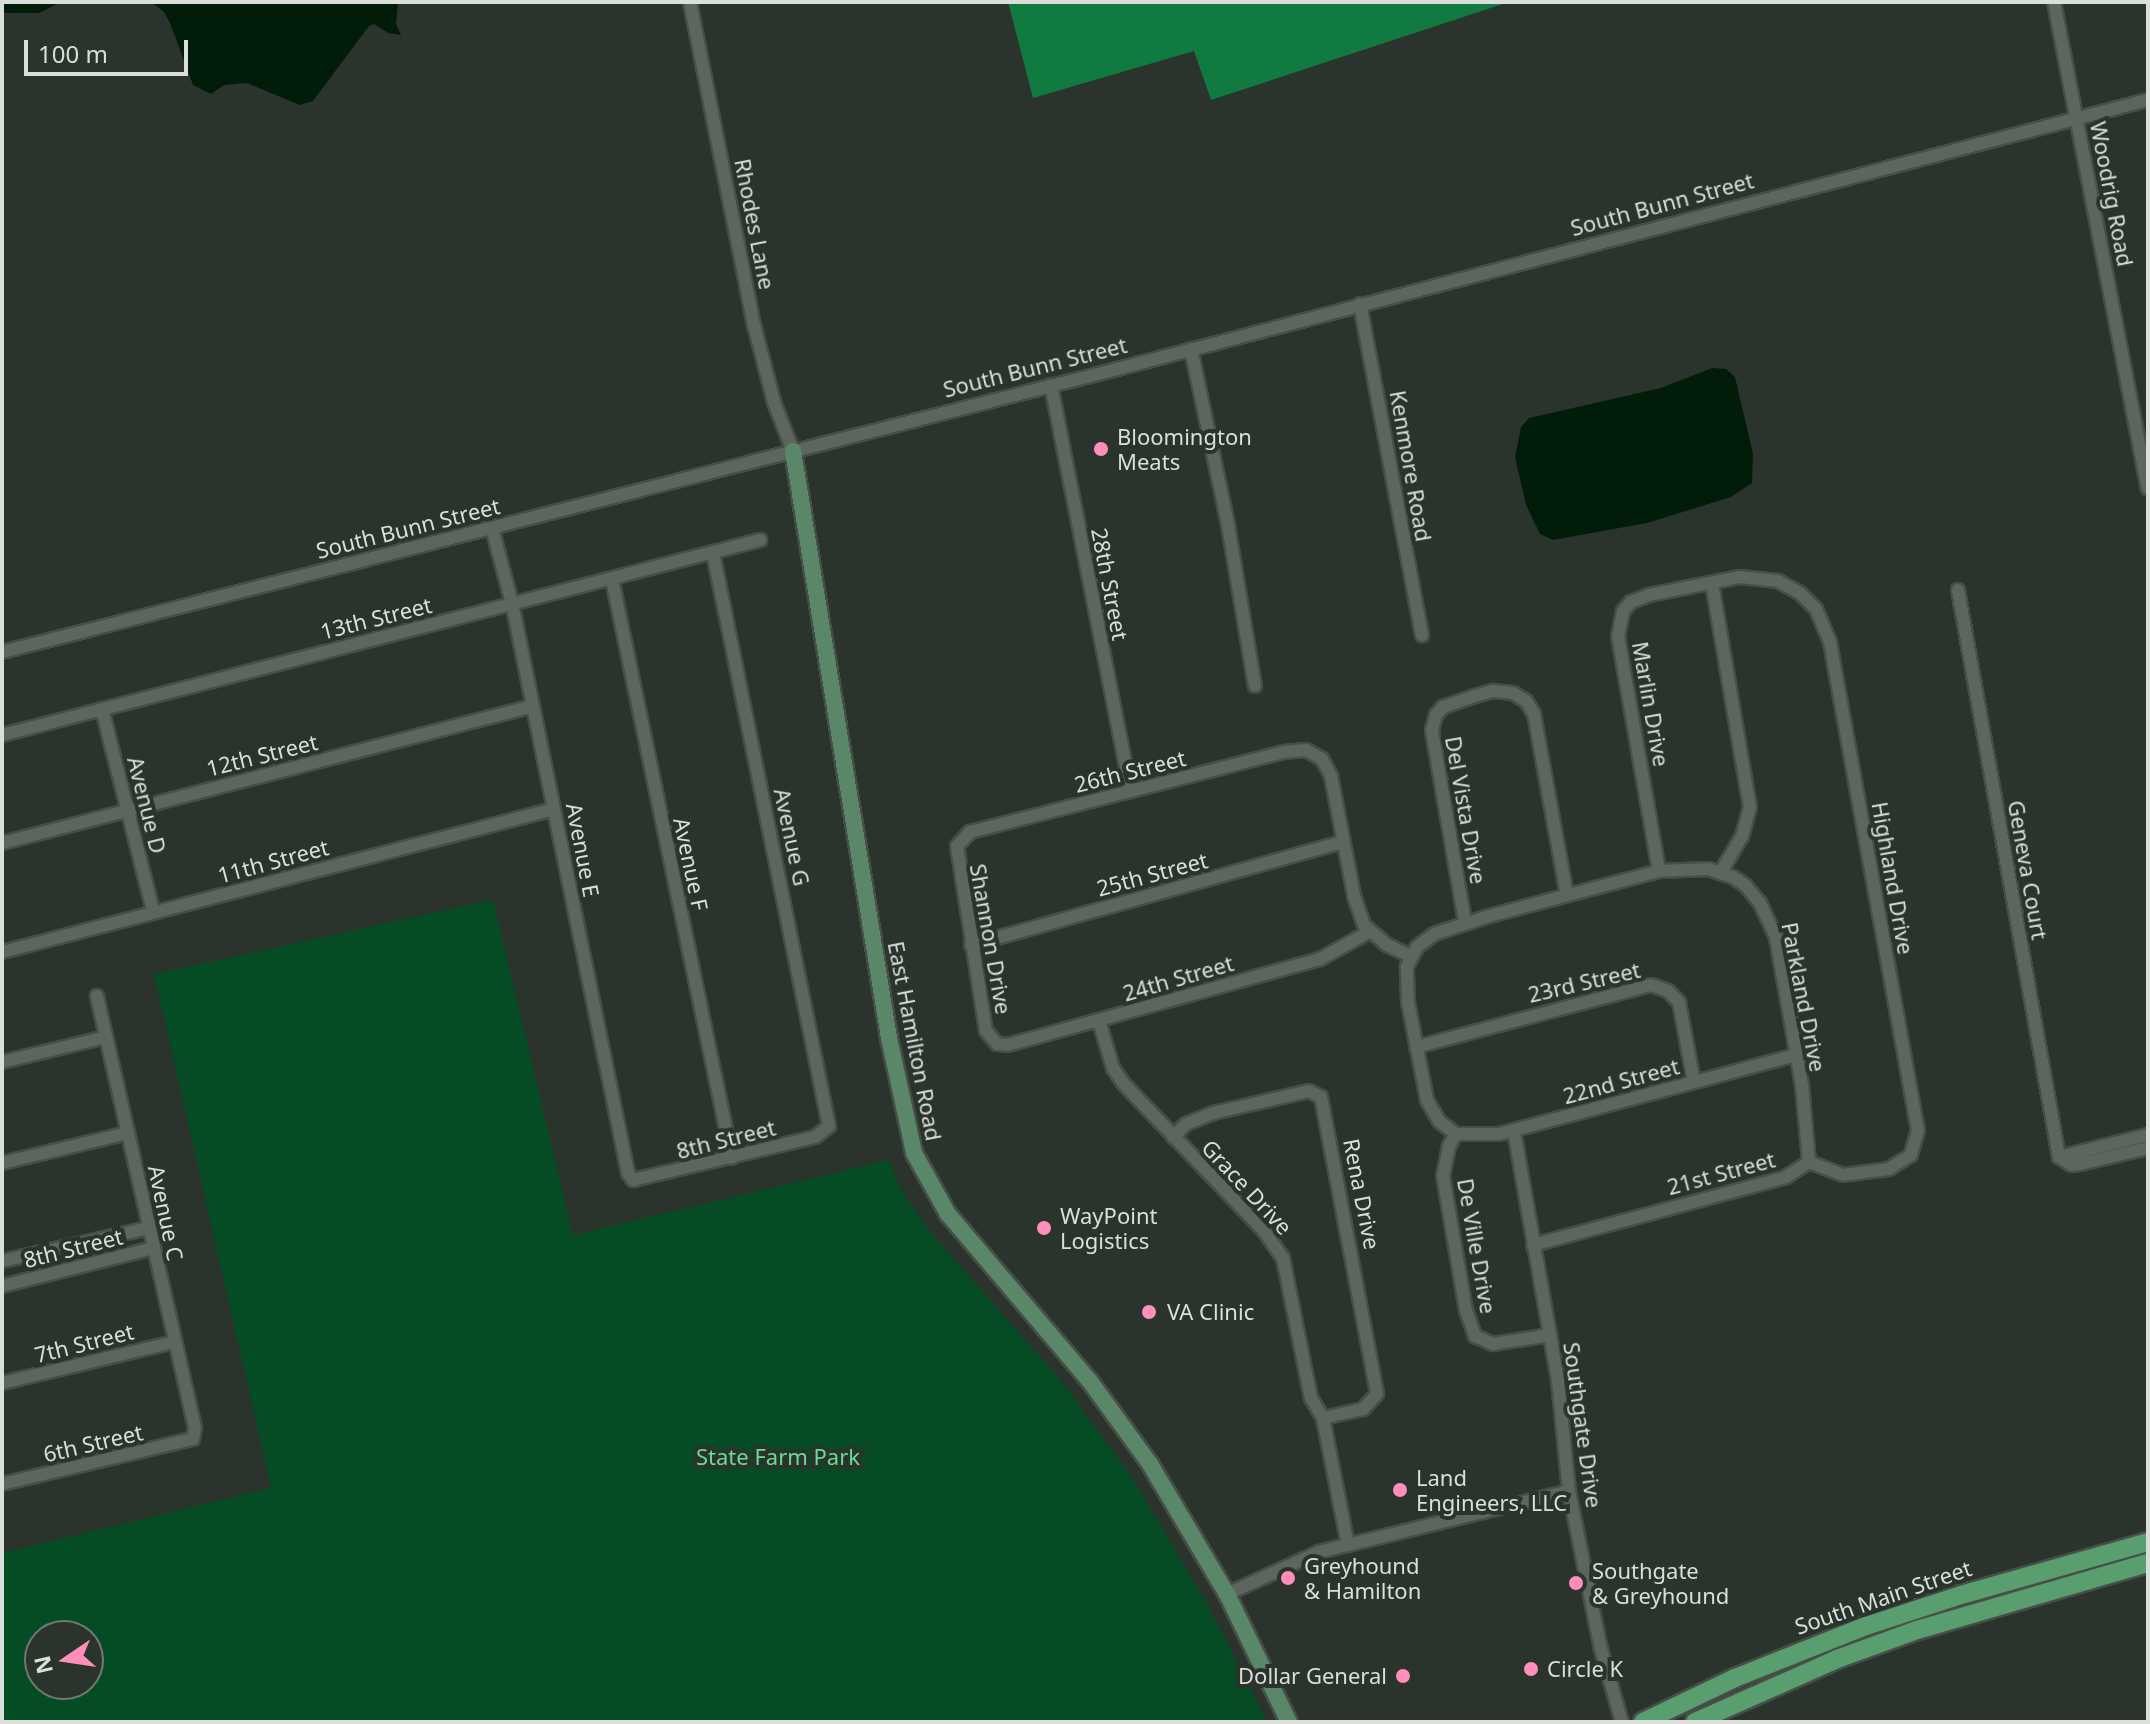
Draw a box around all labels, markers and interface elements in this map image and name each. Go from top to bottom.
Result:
scale bar [28,24,192,74]
text: 100 m [38,37,108,70]
street label: Woodrig Road [2085,119,2139,269]
street label: Rhodes Lane [729,156,781,292]
street label: South Bunn Street [1568,167,1756,241]
street label: South Bunn Street [940,331,1130,403]
street label: Kenmore Road [1385,388,1437,544]
place label: Bloomington Meats [1117,423,1252,474]
marker: Bloomington Meats [1092,440,1110,458]
street label: South Bunn Street [313,492,503,564]
street label: 28th Street [1086,526,1134,642]
street label: 13th Street [318,591,434,645]
street label: Marlin Drive [1627,639,1675,769]
street label: 12th Street [204,728,320,782]
street label: Del Vista Drive [1440,734,1492,886]
street label: 26th Street [1072,744,1188,798]
street label: Avenue D [122,754,172,856]
street label: Avenue G [769,786,815,888]
street label: Geneva Court [2003,798,2053,942]
street label: Highland Drive [1867,800,1919,956]
street label: Avenue E [561,801,605,899]
street label: Avenue F [668,815,714,913]
street label: 11th Street [215,834,331,888]
street label: 25th Street [1094,847,1210,901]
street label: Shannon Drive [965,862,1017,1016]
street label: Parkland Drive [1777,920,1831,1074]
street label: East Hamilton Road [883,939,947,1143]
street label: 24th Street [1120,950,1236,1006]
street label: 23rd Street [1525,956,1643,1008]
street label: 22nd Street [1560,1053,1682,1109]
street label: 8th Street [674,1114,778,1164]
street label: Grace Drive [1196,1134,1298,1240]
street label: Rena Drive [1338,1136,1386,1252]
street label: 21st Street [1664,1146,1778,1200]
street label: Avenue C [143,1163,189,1263]
street label: De Ville Drive [1452,1176,1502,1316]
place label: WayPoint Logistics [1060,1202,1157,1254]
marker: WayPoint Logistics [1035,1219,1053,1237]
street label: 8th Street [21,1223,125,1273]
place label: VA Clinic [1167,1299,1254,1325]
marker: VA Clinic [1138,1301,1160,1323]
street label: 7th Street [32,1318,136,1368]
street label: Southgate Drive [1558,1341,1608,1509]
street label: 6th Street [41,1419,145,1467]
park label: State Farm Park [696,1444,860,1470]
place label: Land Engineers, LLC [1416,1464,1567,1516]
marker: Land Engineers, LLC [1391,1481,1409,1499]
place label: Greyhound & Hamilton [1304,1552,1421,1604]
street label: South Main Street [1791,1554,1975,1640]
place label: Southgate & Greyhound [1592,1557,1729,1608]
marker: Greyhound & Hamilton [1279,1569,1297,1587]
marker: Southgate & Greyhound [1567,1574,1585,1592]
north arrow [24,1620,104,1700]
text: N [26,1653,59,1677]
place label: Circle K [1547,1656,1623,1682]
marker: Circle K [1522,1660,1540,1678]
place label: Dollar General [1238,1663,1387,1689]
marker: Dollar General [1394,1667,1412,1685]

